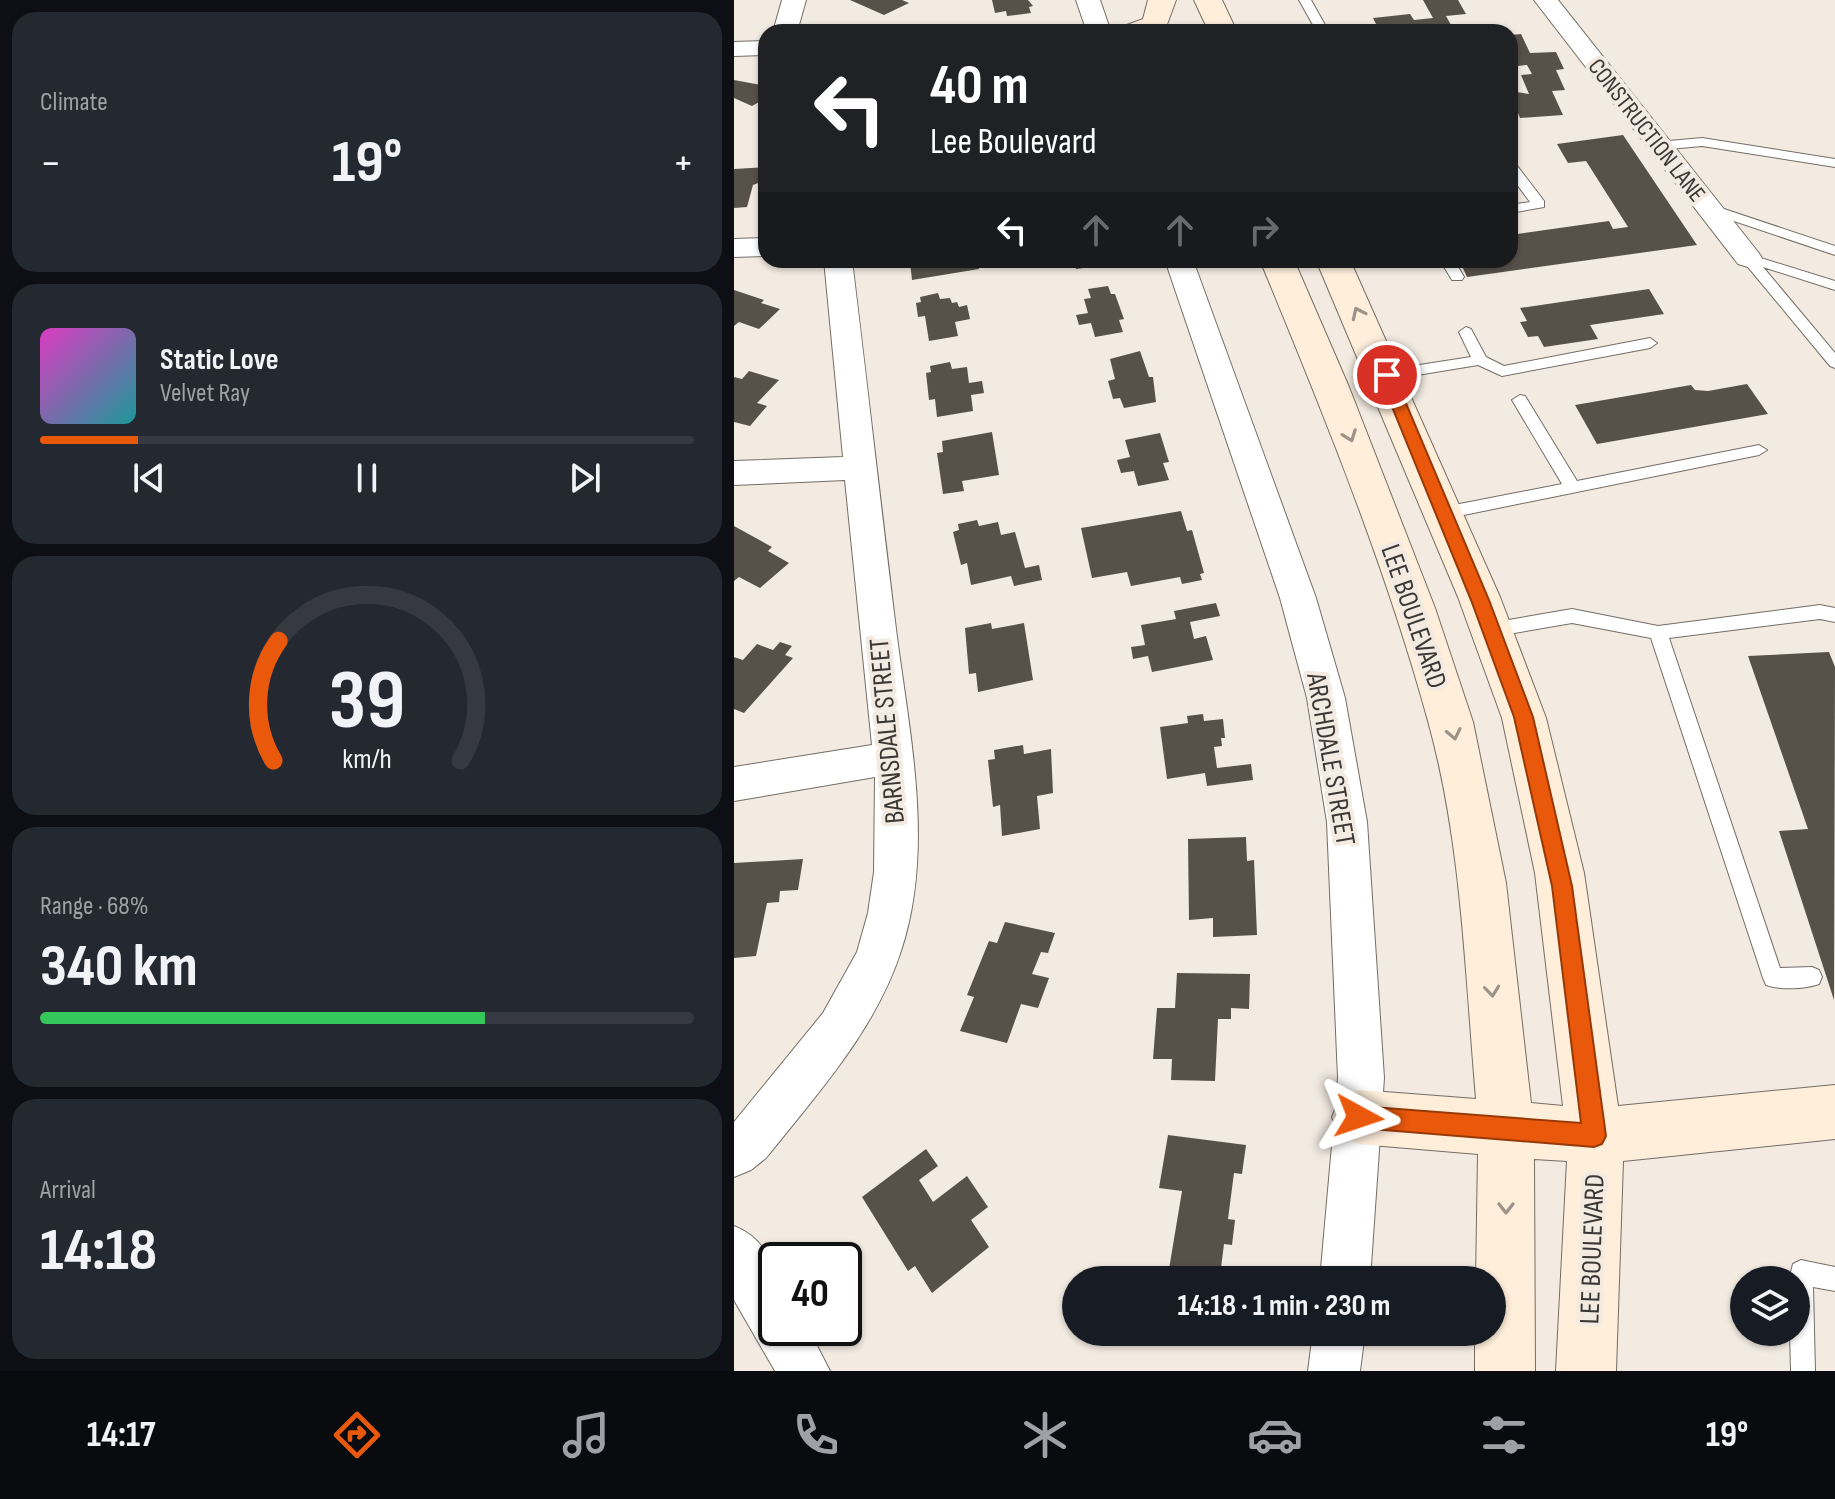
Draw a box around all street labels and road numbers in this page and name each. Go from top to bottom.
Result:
street label: CONSTRUCTION LANE [1582,53,1712,208]
street label: LEE BOULEVARD [1373,540,1454,693]
street label: BARNSDALE STREET [863,637,912,825]
street label: ARCHDALE STREET [1299,669,1362,848]
street label: LEE BOULEVARD [1573,1173,1612,1325]

